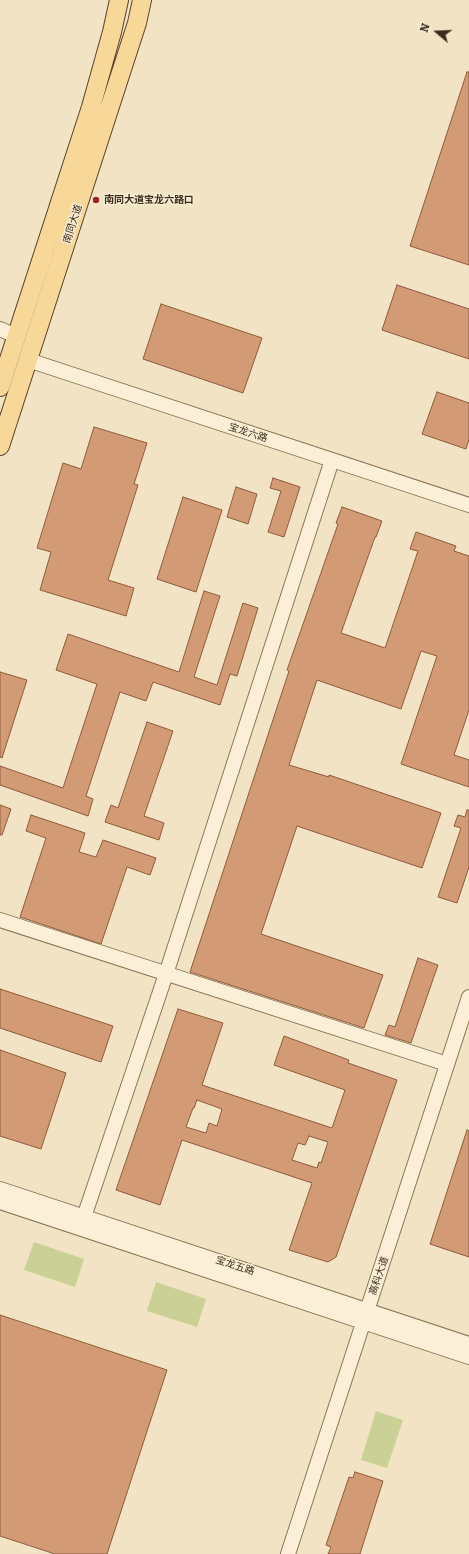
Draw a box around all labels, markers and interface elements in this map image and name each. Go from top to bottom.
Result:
north arrow [417,12,457,52]
text: N [418,22,433,34]
place label: 南同大道宝龙六路口 [104,194,194,206]
marker: 南同大道宝龙六路口 [91,195,101,205]
street label: 南同大道 [61,203,85,245]
street label: 宝龙六路 [227,421,269,445]
street label: 宝龙五路 [214,1254,256,1278]
street label: 高科大道 [367,1255,391,1297]

